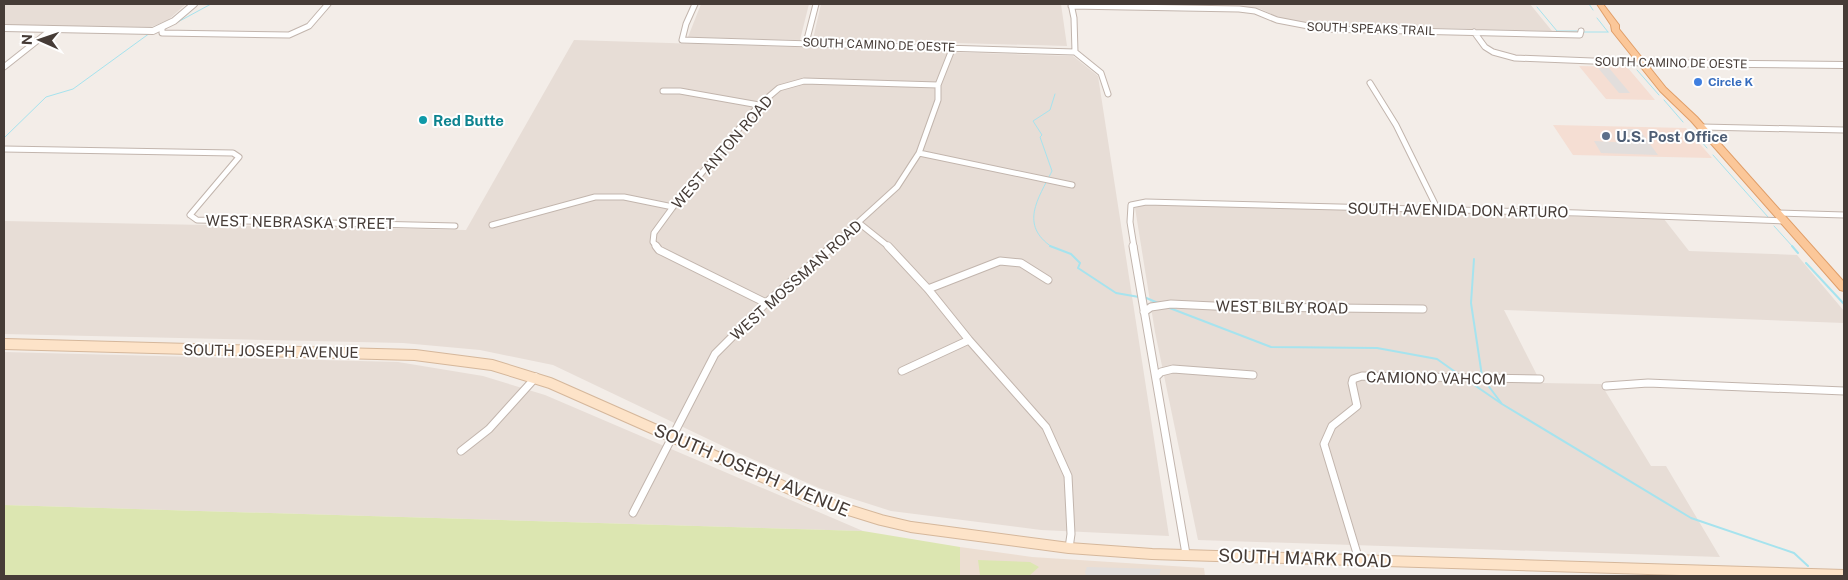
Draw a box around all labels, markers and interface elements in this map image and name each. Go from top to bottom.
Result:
north arrow [15,15,65,65]
street label: SOUTH SPEAKS TRAIL [1306,20,1436,38]
text: N [19,34,35,45]
street label: SOUTH CAMINO DE OESTE [802,35,956,55]
street label: SOUTH CAMINO DE OESTE [1594,55,1748,71]
place label: Circle K [1708,75,1753,89]
marker: Circle K [1692,76,1704,88]
street label: WEST ANTON ROAD [668,92,776,212]
place label: Red Butte [433,112,504,129]
marker: Red Butte [417,114,429,126]
place label: U.S. Post Office [1616,128,1728,145]
marker: U.S. Post Office [1600,130,1612,142]
street label: SOUTH AVENIDA DON ARTURO [1347,200,1569,220]
street label: WEST NEBRASKA STREET [205,212,395,232]
street label: WEST MOSSMAN ROAD [727,217,865,343]
street label: WEST BILBY ROAD [1216,297,1348,317]
street label: SOUTH JOSEPH AVENUE [183,341,359,361]
street label: CAMIONO VAHCOM [1366,368,1506,388]
street label: SOUTH JOSEPH AVENUE [651,419,853,521]
street label: SOUTH MARK ROAD [1218,544,1392,572]

